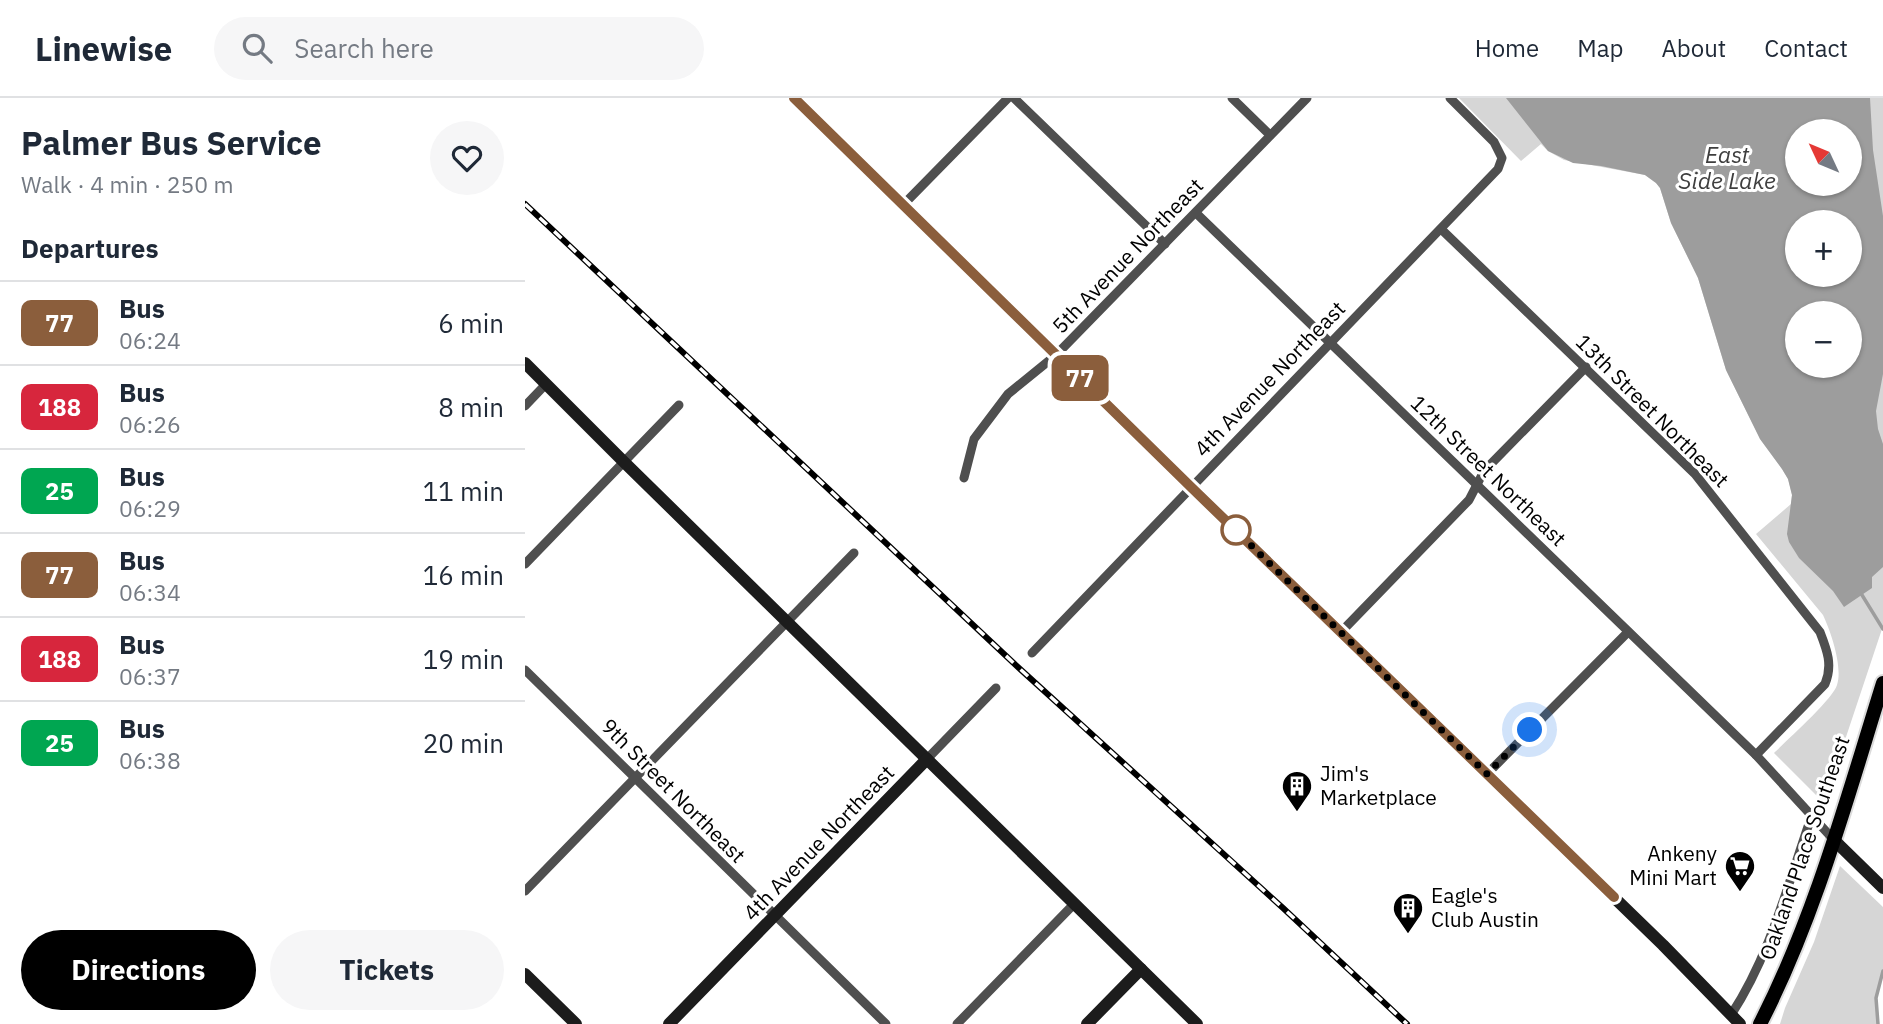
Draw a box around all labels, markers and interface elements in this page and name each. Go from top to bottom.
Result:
search box [214,17,704,80]
text: Linewise [35,27,172,70]
icon: search [238,29,276,67]
text: Search here [294,31,434,65]
text: Home [1475,32,1539,64]
text: Map [1577,32,1623,64]
text: About [1661,32,1726,64]
text: Contact [1764,32,1848,64]
north arrow [1785,119,1862,196]
map controls [1785,119,1862,378]
text: Palmer Bus Service [21,121,322,164]
button: heart [430,121,504,195]
water label: East Side Lake [1678,139,1776,195]
text: Walk · 4 min · 250 m [21,169,234,199]
street label: 5th Avenue Northeast [1046,172,1209,339]
button: + [1785,210,1862,287]
text: Departures [21,231,159,265]
text: Bus [119,291,165,325]
street label: 4th Avenue Northeast [1188,295,1351,462]
button: − [1785,301,1862,378]
text: 6 min [438,306,504,340]
text: 77 [45,307,74,339]
text: 06:24 [119,325,181,355]
street label: 13th Street Northeast [1570,328,1735,493]
line badge: 77 [1049,355,1111,401]
text: 77 [1066,362,1094,394]
text: Bus [119,375,165,409]
street label: 12th Street Northeast [1405,389,1572,552]
text: 8 min [438,390,504,424]
text: 188 [38,391,81,423]
text: 06:26 [119,409,181,439]
text: Bus [119,459,165,493]
text: 11 min [423,474,504,508]
text: 25 [45,475,74,507]
text: 06:29 [119,493,181,523]
unlabelled marker [1221,515,1251,545]
text: Bus [119,543,165,577]
text: 16 min [423,558,504,592]
text: 77 [45,559,74,591]
text: 06:34 [119,577,181,607]
text: Bus [119,627,165,661]
text: 19 min [423,642,504,676]
text: 188 [38,643,81,675]
text: 06:37 [119,661,181,691]
text: Bus [119,711,165,745]
street label: 9th Street Northeast [595,712,752,869]
your location [1512,712,1547,747]
text: 20 min [423,726,504,760]
text: 25 [45,727,74,759]
street label: Oakland Place Southeast [1753,732,1856,963]
text: 06:38 [119,745,181,775]
street label: 4th Avenue Northeast [737,759,900,926]
place label: Jim's Marketplace [1320,759,1437,811]
building icon: Jim's Marketplace [1280,769,1314,813]
place label: Ankeny Mini Mart [1629,839,1718,891]
supermarket icon: Ankeny Mini Mart [1723,849,1757,893]
place label: Eagle's Club Austin [1431,881,1539,933]
building icon: Eagle's Club Austin [1391,891,1425,935]
button: Directions [21,930,256,1010]
button: Tickets [270,930,504,1010]

